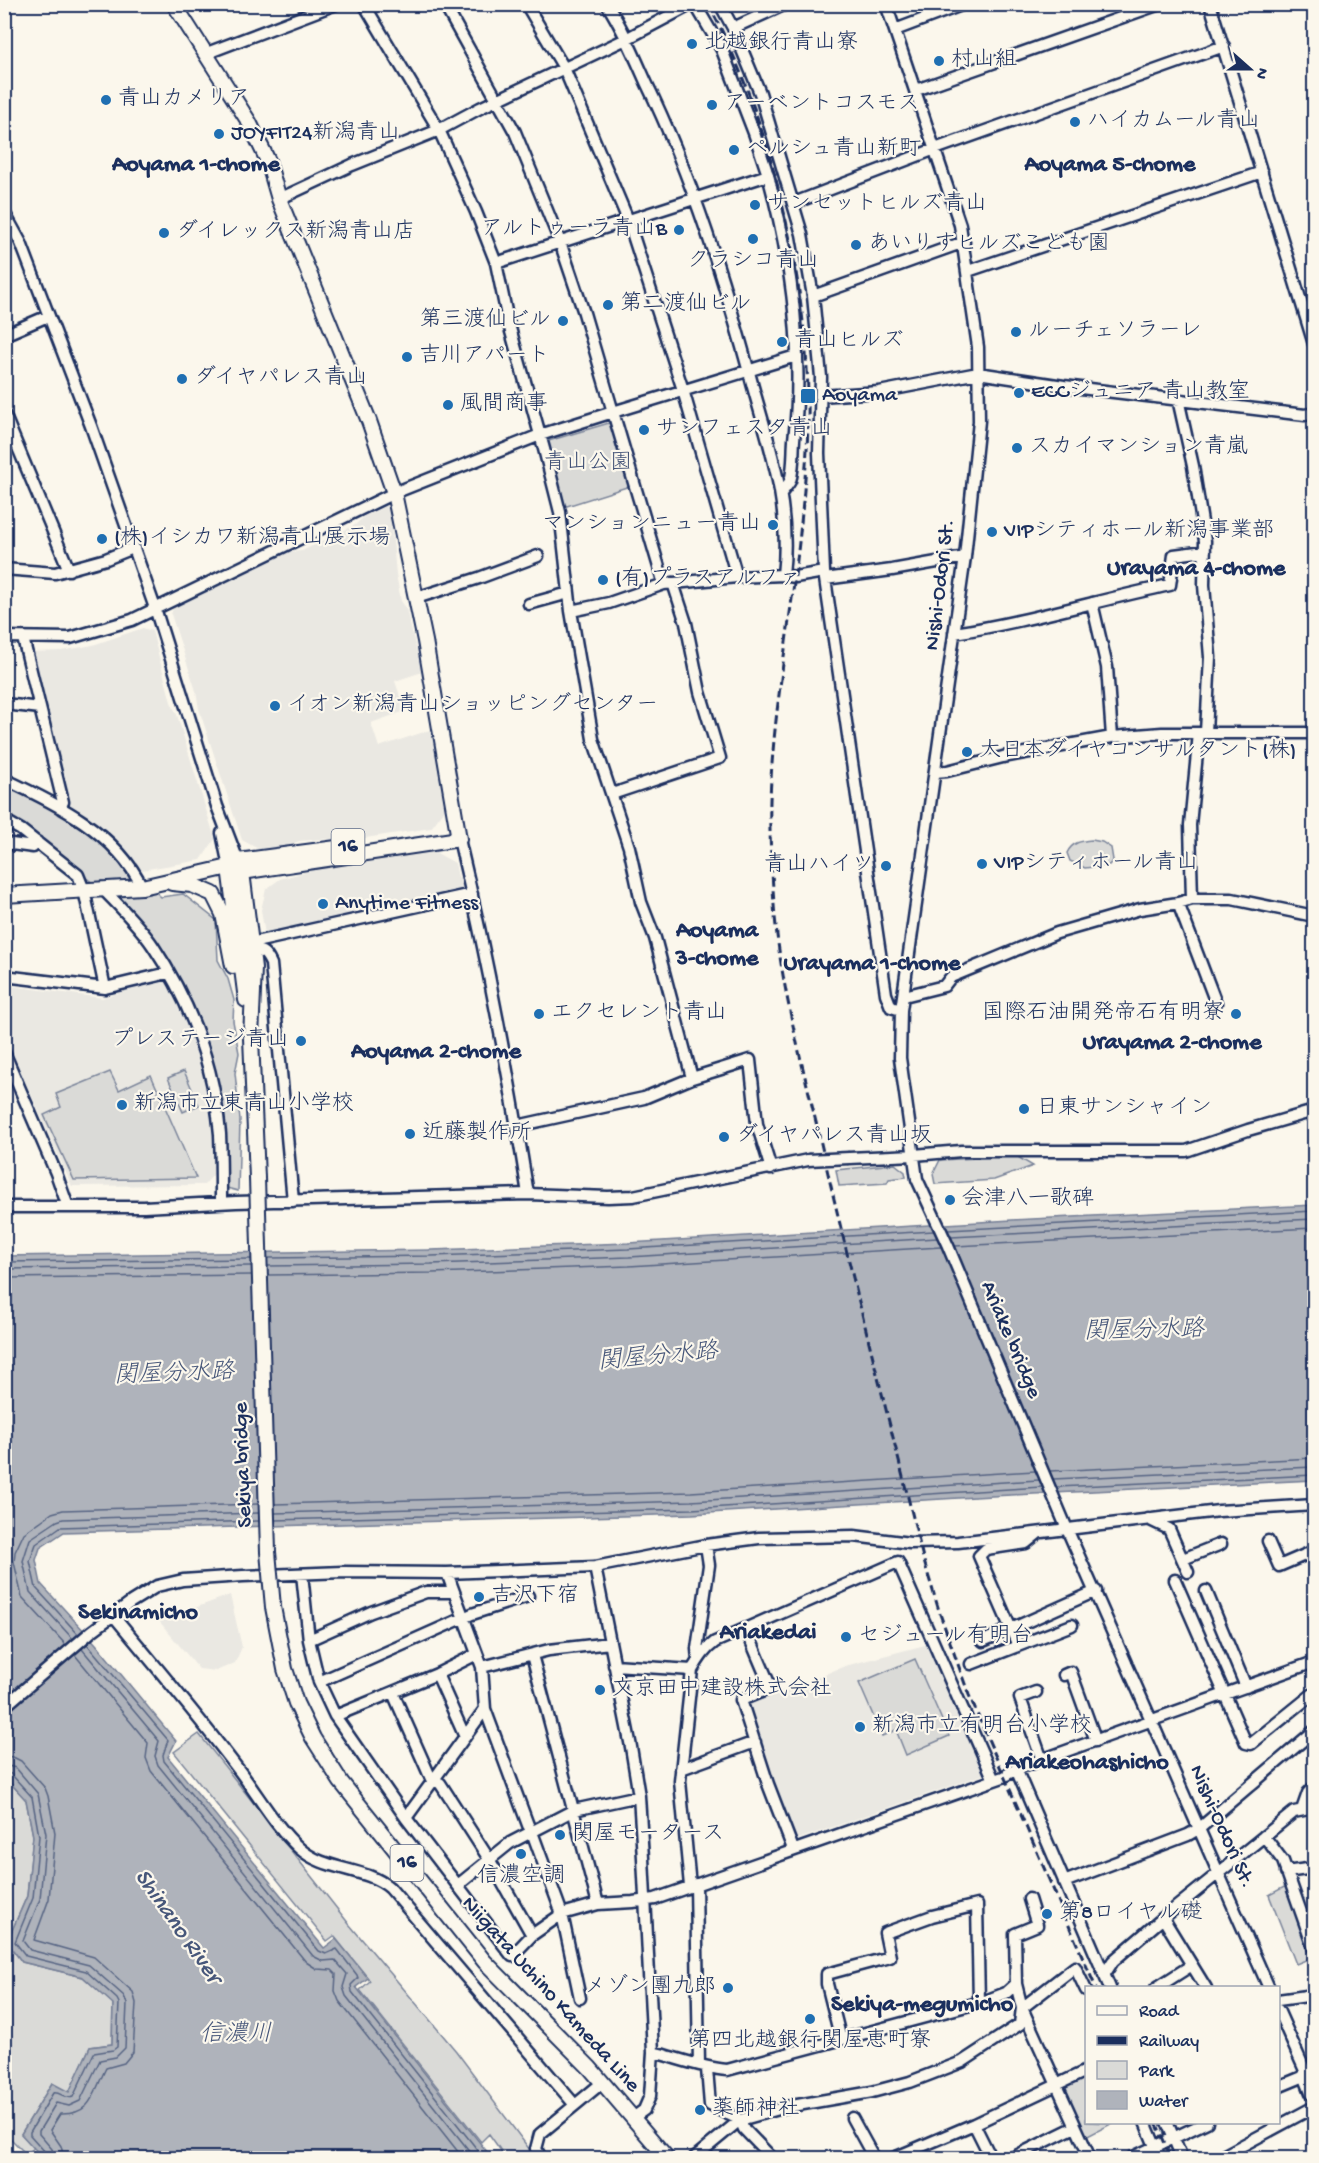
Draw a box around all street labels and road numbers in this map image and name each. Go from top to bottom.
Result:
street label: Nishi-Odori St. [920,518,962,652]
road number: 16 [332,829,364,865]
street label: Ariake bridge [974,1277,1047,1403]
street label: Sekiya bridge [229,1401,259,1528]
street label: Nishi-Odori St. [1182,1761,1260,1893]
road number: 16 [390,1845,424,1881]
street label: Niigata Uchino Kameda Line [455,1891,645,2099]

